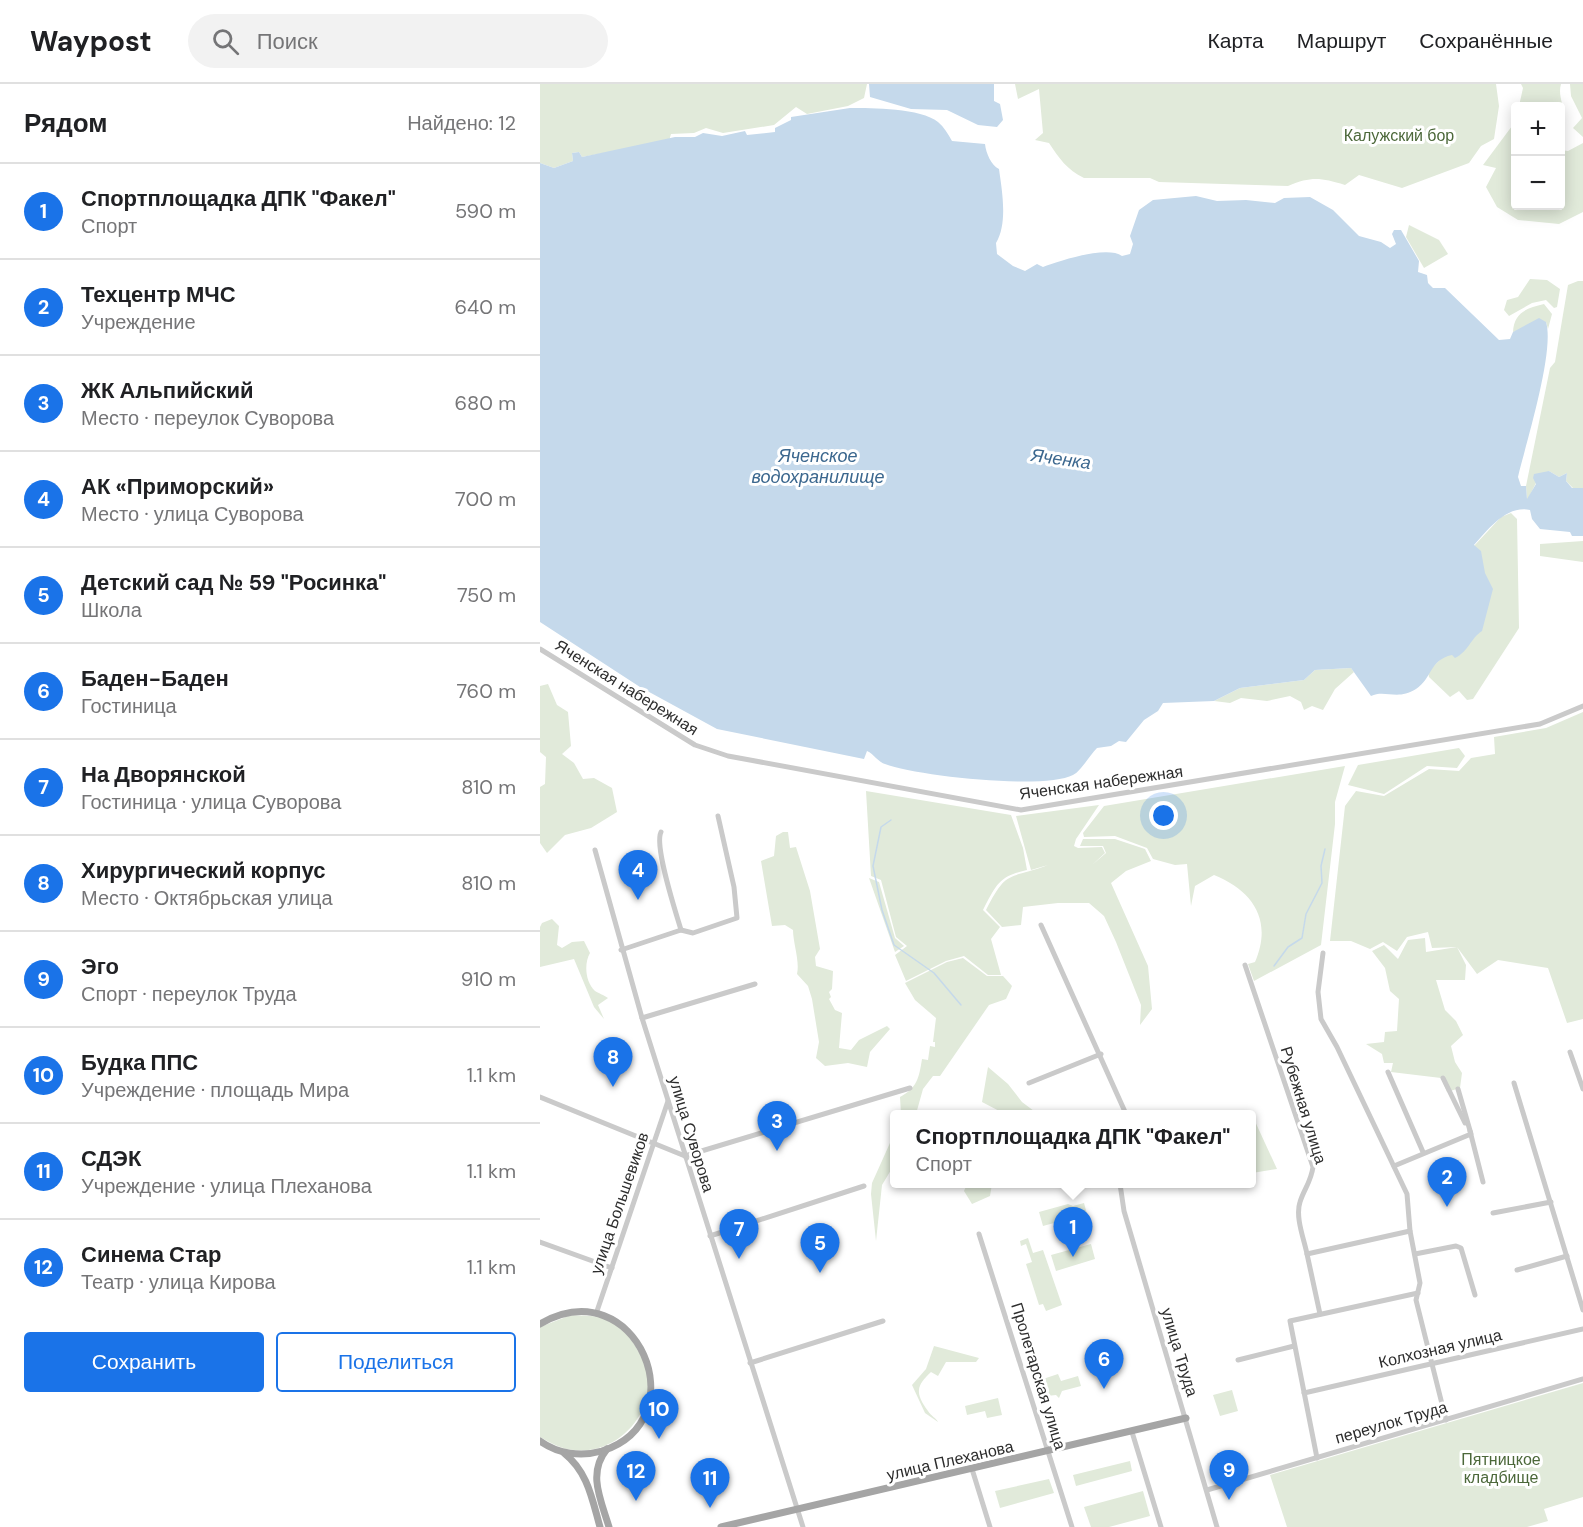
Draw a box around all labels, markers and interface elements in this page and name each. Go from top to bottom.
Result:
search box [188,14,608,68]
text: Waypost [30,23,152,60]
icon: search [209,25,242,58]
text: Поиск [257,27,318,56]
text: Карта [1208,27,1264,55]
text: Маршрут [1297,27,1386,55]
text: Сохранённые [1419,27,1553,55]
map controls [1511,102,1565,210]
button: + [1511,102,1565,156]
text: Рядом [24,106,107,140]
text: Найдено: 12 [407,110,516,136]
park label: Калужский бор [1344,125,1454,146]
button: − [1511,156,1565,210]
text: Спортплощадка ДПК "Факел" [81,184,396,213]
text: 1 [40,198,47,224]
text: 590 m [455,198,516,224]
text: Спорт [81,213,137,239]
text: Техцентр МЧС [81,280,236,309]
text: 2 [38,294,49,320]
text: 640 m [454,294,516,320]
text: Учреждение [81,309,196,335]
text: ЖК Альпийский [81,376,254,405]
text: 3 [37,390,50,416]
text: 680 m [454,390,516,416]
text: Место · переулок Суворова [81,405,334,431]
water label: Яченка [1029,443,1092,475]
water label: Яченское водохранилище [751,444,885,489]
text: АК «Приморский» [81,472,274,501]
text: 4 [37,486,50,512]
text: 700 m [455,486,516,512]
text: Место · улица Суворова [81,501,304,527]
text: Детский сад № 59 "Росинка" [81,568,386,597]
text: 5 [37,582,50,608]
text: 750 m [457,582,516,608]
text: Школа [81,597,142,623]
street label: Яченская набережная [551,635,702,740]
text: Баден-Баден [81,664,229,693]
text: 6 [37,678,50,704]
text: 760 m [456,678,516,704]
text: Гостиница [81,693,177,719]
text: На Дворянской [81,760,246,789]
street label: Яченская набережная [1018,761,1184,804]
text: 7 [38,774,49,800]
text: 810 m [461,774,516,800]
text: Гостиница · улица Суворова [81,789,341,815]
your location [1149,801,1178,830]
pin: 4 [618,850,658,900]
text: Хирургический корпус [81,856,325,885]
text: 8 [37,870,50,896]
text: 810 m [461,870,516,896]
text: Место · Октябрьская улица [81,885,333,911]
text: Эго [81,952,119,981]
text: 9 [37,966,50,992]
text: 910 m [461,966,516,992]
text: Спорт · переулок Труда [81,981,297,1007]
pin: 8 [594,1038,632,1087]
street label: Рубежная улица [1276,1044,1331,1167]
text: Будка ППС [81,1048,198,1077]
text: 10 [33,1062,54,1088]
text: 1.1 km [467,1062,516,1088]
street label: улица Суворова [664,1074,719,1195]
text: Учреждение · площадь Мира [81,1077,349,1103]
pin: 3 [758,1102,796,1151]
popup [890,1110,1256,1188]
text: Спортплощадка ДПК "Факел" [916,1122,1230,1151]
street label: улица Большевиков [585,1129,654,1277]
text: СДЭК [81,1144,141,1173]
text: Спорт [916,1151,972,1177]
text: 11 [36,1158,51,1184]
text: 1.1 km [467,1158,516,1184]
pin: 2 [1428,1158,1466,1207]
text: Учреждение · улица Плеханова [81,1173,372,1199]
pin: 1 [1054,1208,1092,1257]
pin: 7 [720,1210,758,1259]
pin: 5 [800,1224,840,1273]
text: Синема Стар [81,1240,221,1269]
text: 12 [34,1254,53,1280]
text: 1.1 km [467,1254,516,1280]
text: Театр · улица Кирова [81,1269,276,1295]
street label: Пролетарская улица [1006,1300,1071,1452]
street label: улица Труда [1156,1305,1203,1399]
street label: Колхозная улица [1377,1324,1504,1373]
button: Сохранить [24,1332,264,1392]
button: Поделиться [276,1332,516,1392]
pin: 6 [1084,1340,1124,1389]
pin: 10 [640,1390,678,1439]
street label: переулок Труда [1333,1396,1450,1449]
street label: улица Плеханова [885,1436,1016,1485]
park label: Пятницкое кладбище [1461,1449,1541,1488]
pin: 9 [1210,1450,1248,1500]
pin: 12 [616,1452,656,1501]
pin: 11 [690,1458,730,1508]

